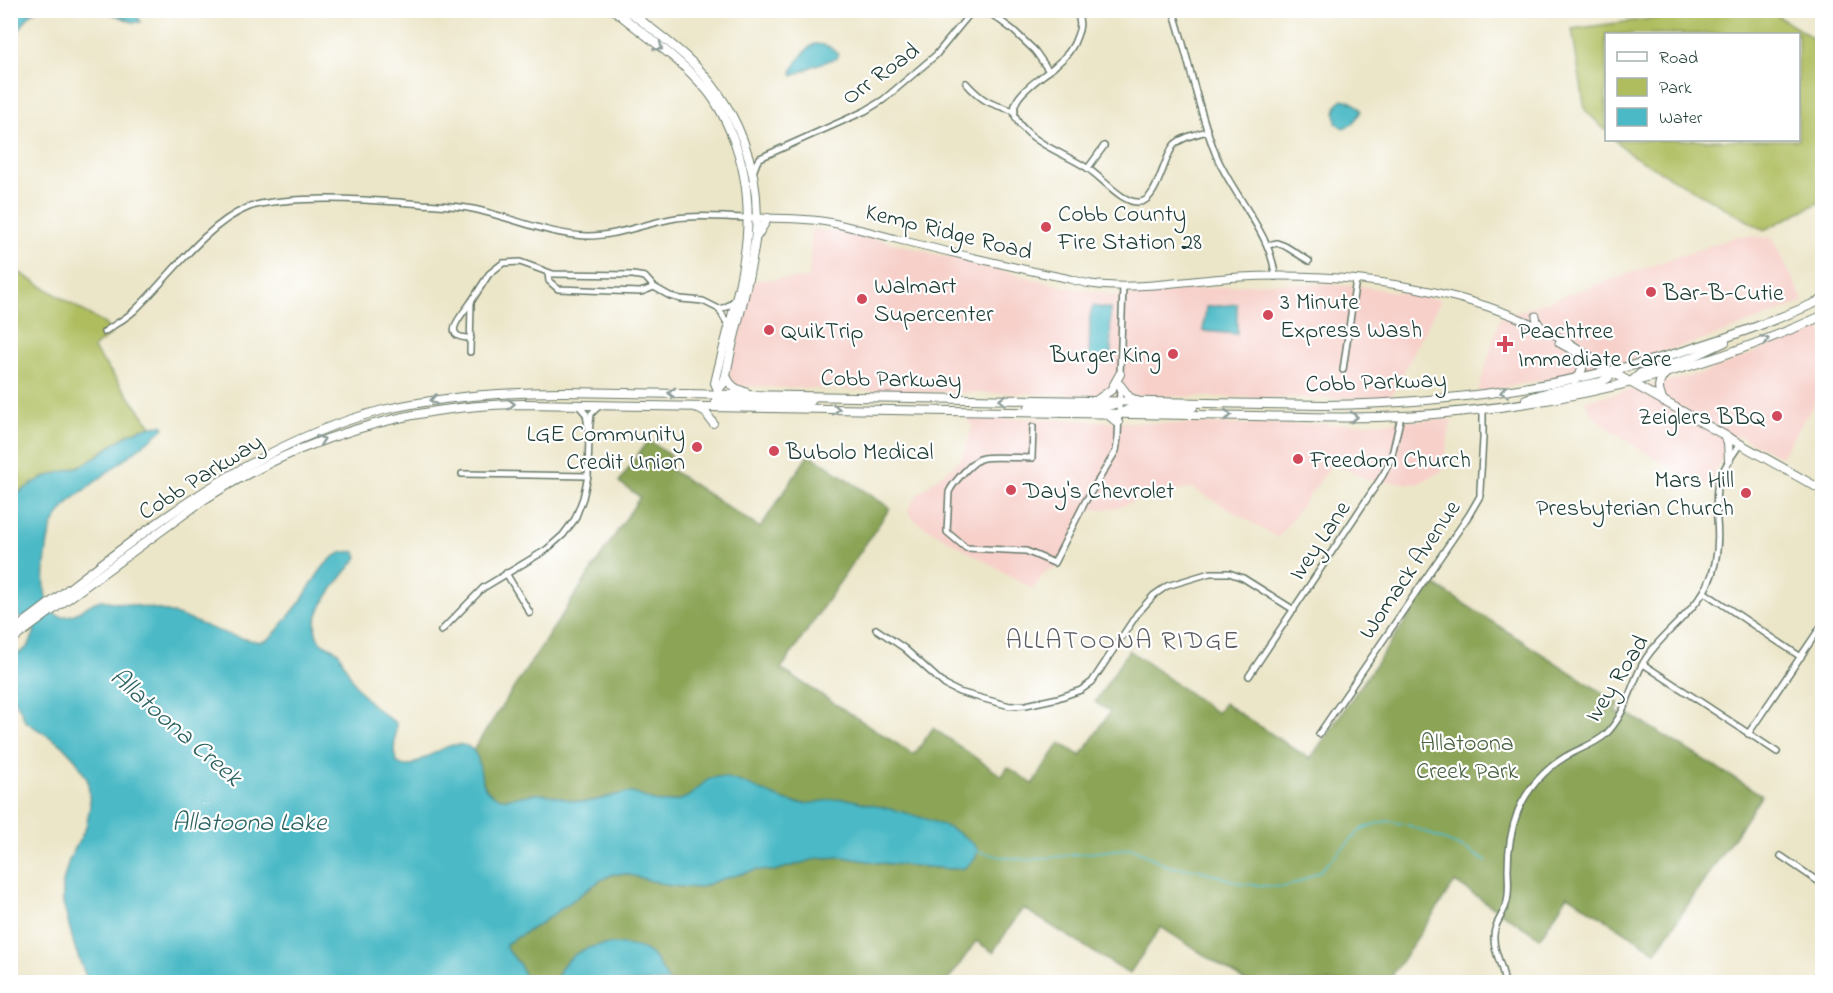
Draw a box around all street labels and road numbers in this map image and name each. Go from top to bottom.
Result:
street label: Orr Road [835,34,928,115]
street label: Kemp Ridge Road [861,196,1036,271]
street label: Cobb Parkway [820,362,962,400]
street label: Cobb Parkway [1305,364,1447,404]
street label: Cobb Parkway [132,426,271,531]
street label: Womack Avenue [1351,493,1471,647]
street label: Ivey Lane [1281,494,1362,589]
street label: Ivey Road [1577,628,1660,731]

